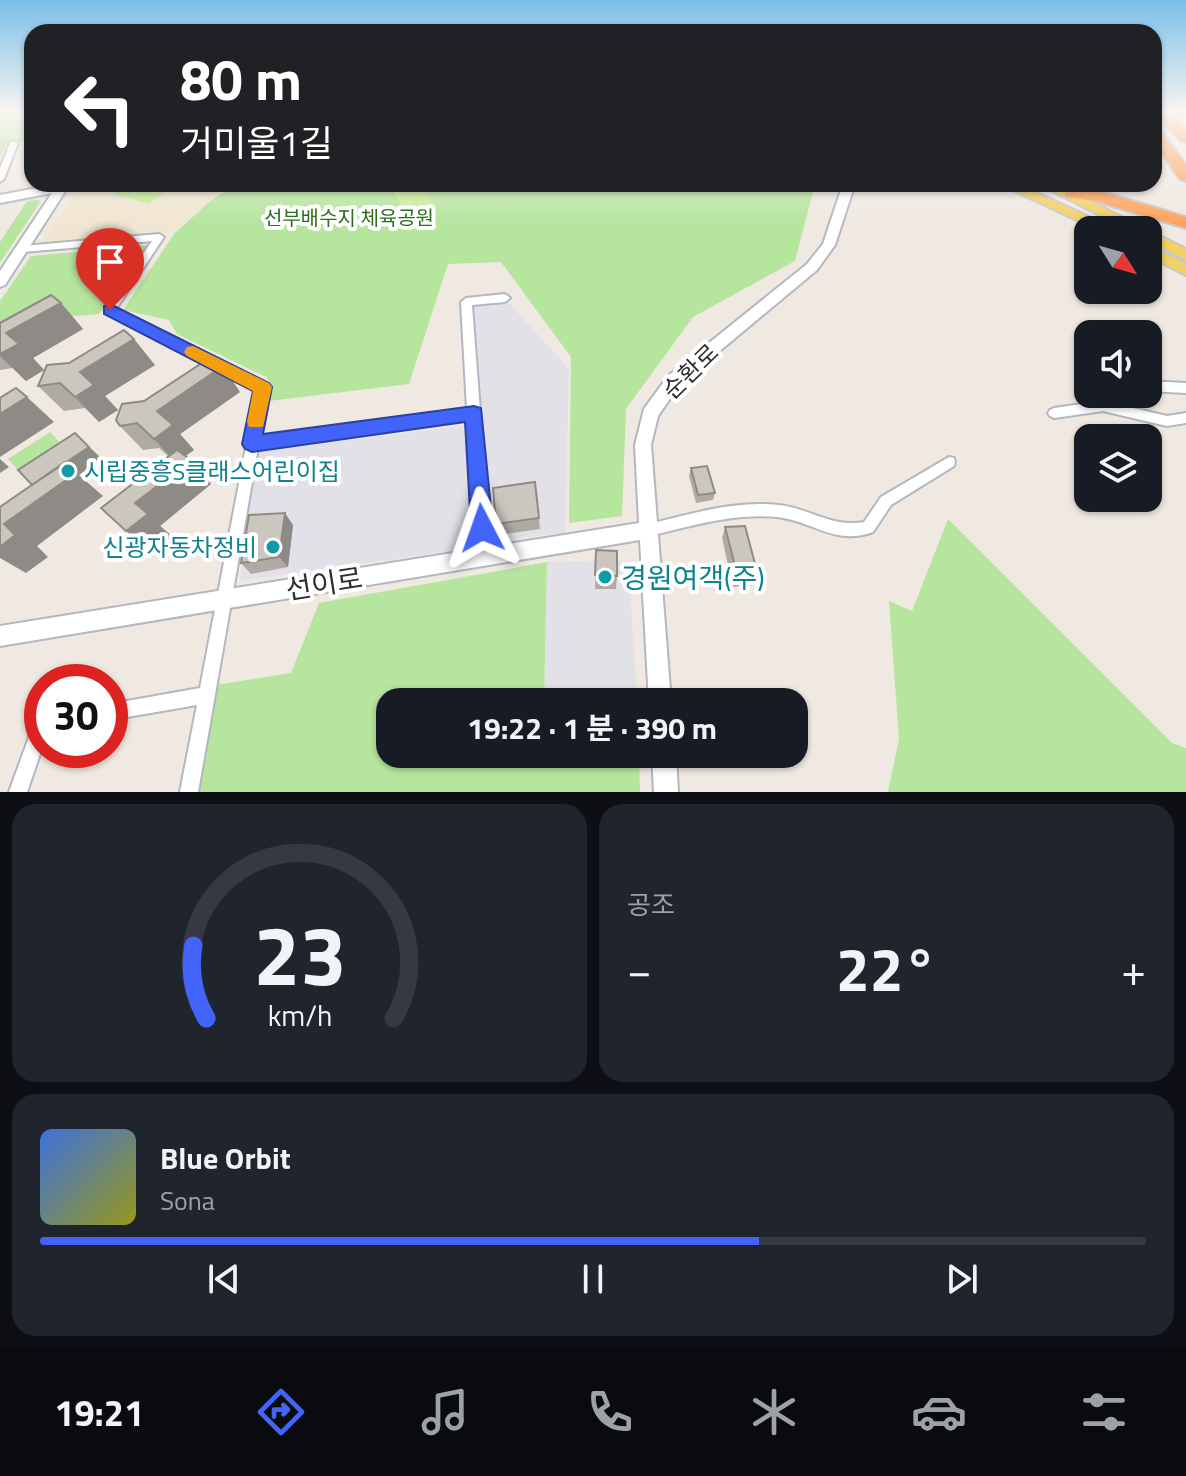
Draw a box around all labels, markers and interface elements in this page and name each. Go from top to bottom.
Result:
text: 80 m [180,37,302,122]
icon: left [48,56,152,160]
text: 거미울1길 [180,115,333,170]
park label: 선부배수지 체육공원 [264,202,434,233]
north arrow [1074,216,1162,304]
map controls [1074,216,1162,512]
pin [76,228,144,310]
icon: arrive [88,240,132,284]
button: sound [1074,320,1162,408]
street label: 순환로 [654,335,726,407]
button: layers [1074,424,1162,512]
place label: 시립중흥S클래스어린이집 [84,453,340,489]
marker: 시립중흥S클래스어린이집 [59,462,77,480]
position arrow [440,486,524,570]
place label: 신광자동차정비 [102,529,257,565]
marker: 신광자동차정비 [264,538,282,556]
street label: 선이로 [282,556,366,610]
place label: 경원여객(주) [621,556,765,599]
marker: 경원여객(주) [596,568,614,586]
speed limit sign: 30 [24,664,128,768]
text: 19:22 · 1 분 · 390 m [467,705,717,751]
text: 공조 [627,885,675,924]
text: 23 [253,891,346,1017]
text: 22° [836,923,937,1014]
text: − [627,936,652,1003]
text: + [1121,936,1146,1003]
text: km/h [267,994,332,1037]
text: Blue Orbit [160,1135,291,1181]
text: Sona [160,1181,215,1220]
icon: previous [202,1257,246,1301]
icon: pause [571,1257,615,1301]
icon: next [940,1257,984,1301]
icon: directions [253,1384,309,1440]
icon: music [417,1384,473,1440]
icon: phone [582,1384,638,1440]
icon: climate [746,1384,802,1440]
icon: car [911,1384,967,1440]
icon: filters [1076,1384,1132,1440]
text: 19:21 [54,1385,144,1440]

